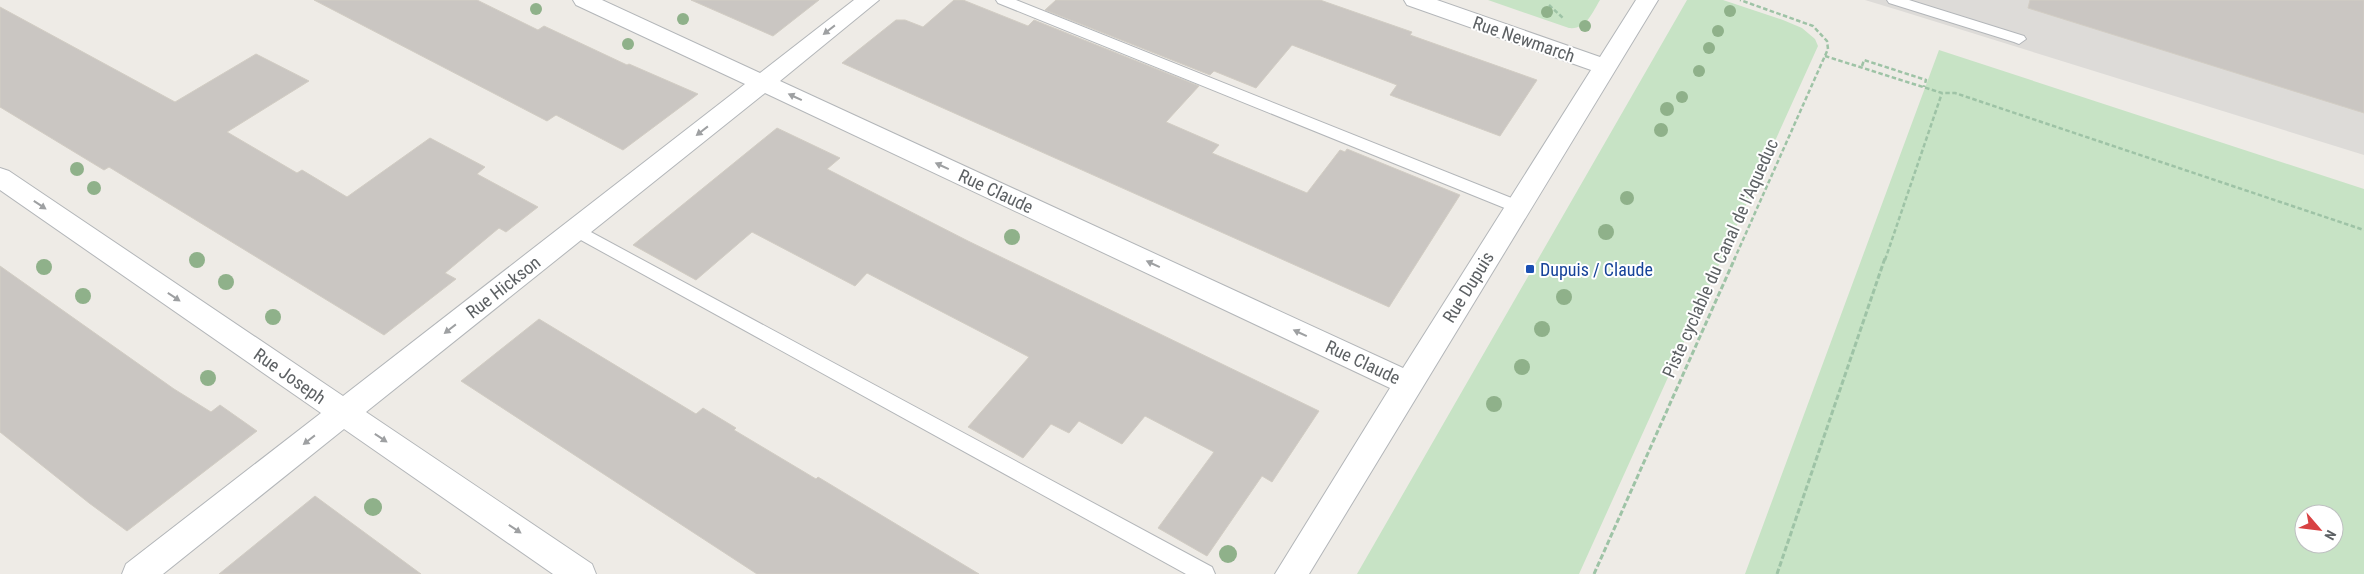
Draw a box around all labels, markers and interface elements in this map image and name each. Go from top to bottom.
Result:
street label: Rue Newmarch [1470,12,1578,66]
one-way arrow [823,25,836,36]
one-way arrow [788,93,802,101]
one-way arrow [696,125,709,136]
street label: Piste cyclable du Canal de l'Aqueduc [1658,135,1782,381]
one-way arrow [935,162,950,170]
street label: Rue Claude [955,165,1037,217]
one-way arrow [33,200,47,210]
street label: Rue Dupuis [1438,248,1498,326]
street label: Rue Hickson [462,251,544,323]
place label: Dupuis / Claude [1540,259,1653,280]
one-way arrow [1146,260,1160,268]
marker: Dupuis / Claude [1524,263,1536,275]
one-way arrow [167,292,181,302]
one-way arrow [444,323,457,334]
one-way arrow [1293,329,1307,337]
street label: Rue Claude [1322,336,1404,388]
street label: Rue Joseph [250,344,330,408]
one-way arrow [374,433,387,443]
one-way arrow [303,434,316,445]
north arrow [2294,504,2344,554]
one-way arrow [508,525,522,534]
text: N [2321,528,2340,543]

